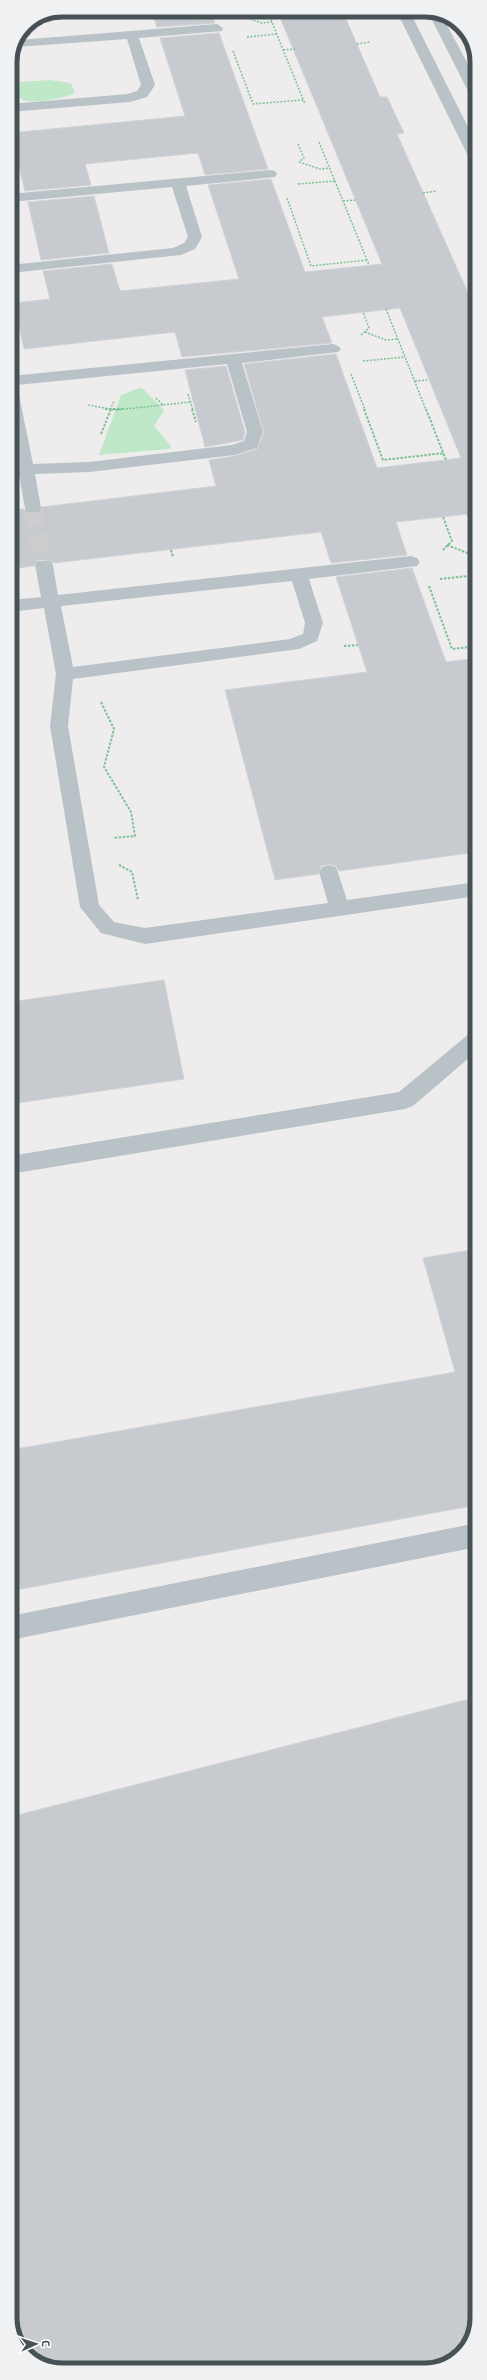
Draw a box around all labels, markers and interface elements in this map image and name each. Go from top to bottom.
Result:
north arrow [16,2324,56,2364]
text: С [40,2340,53,2348]

